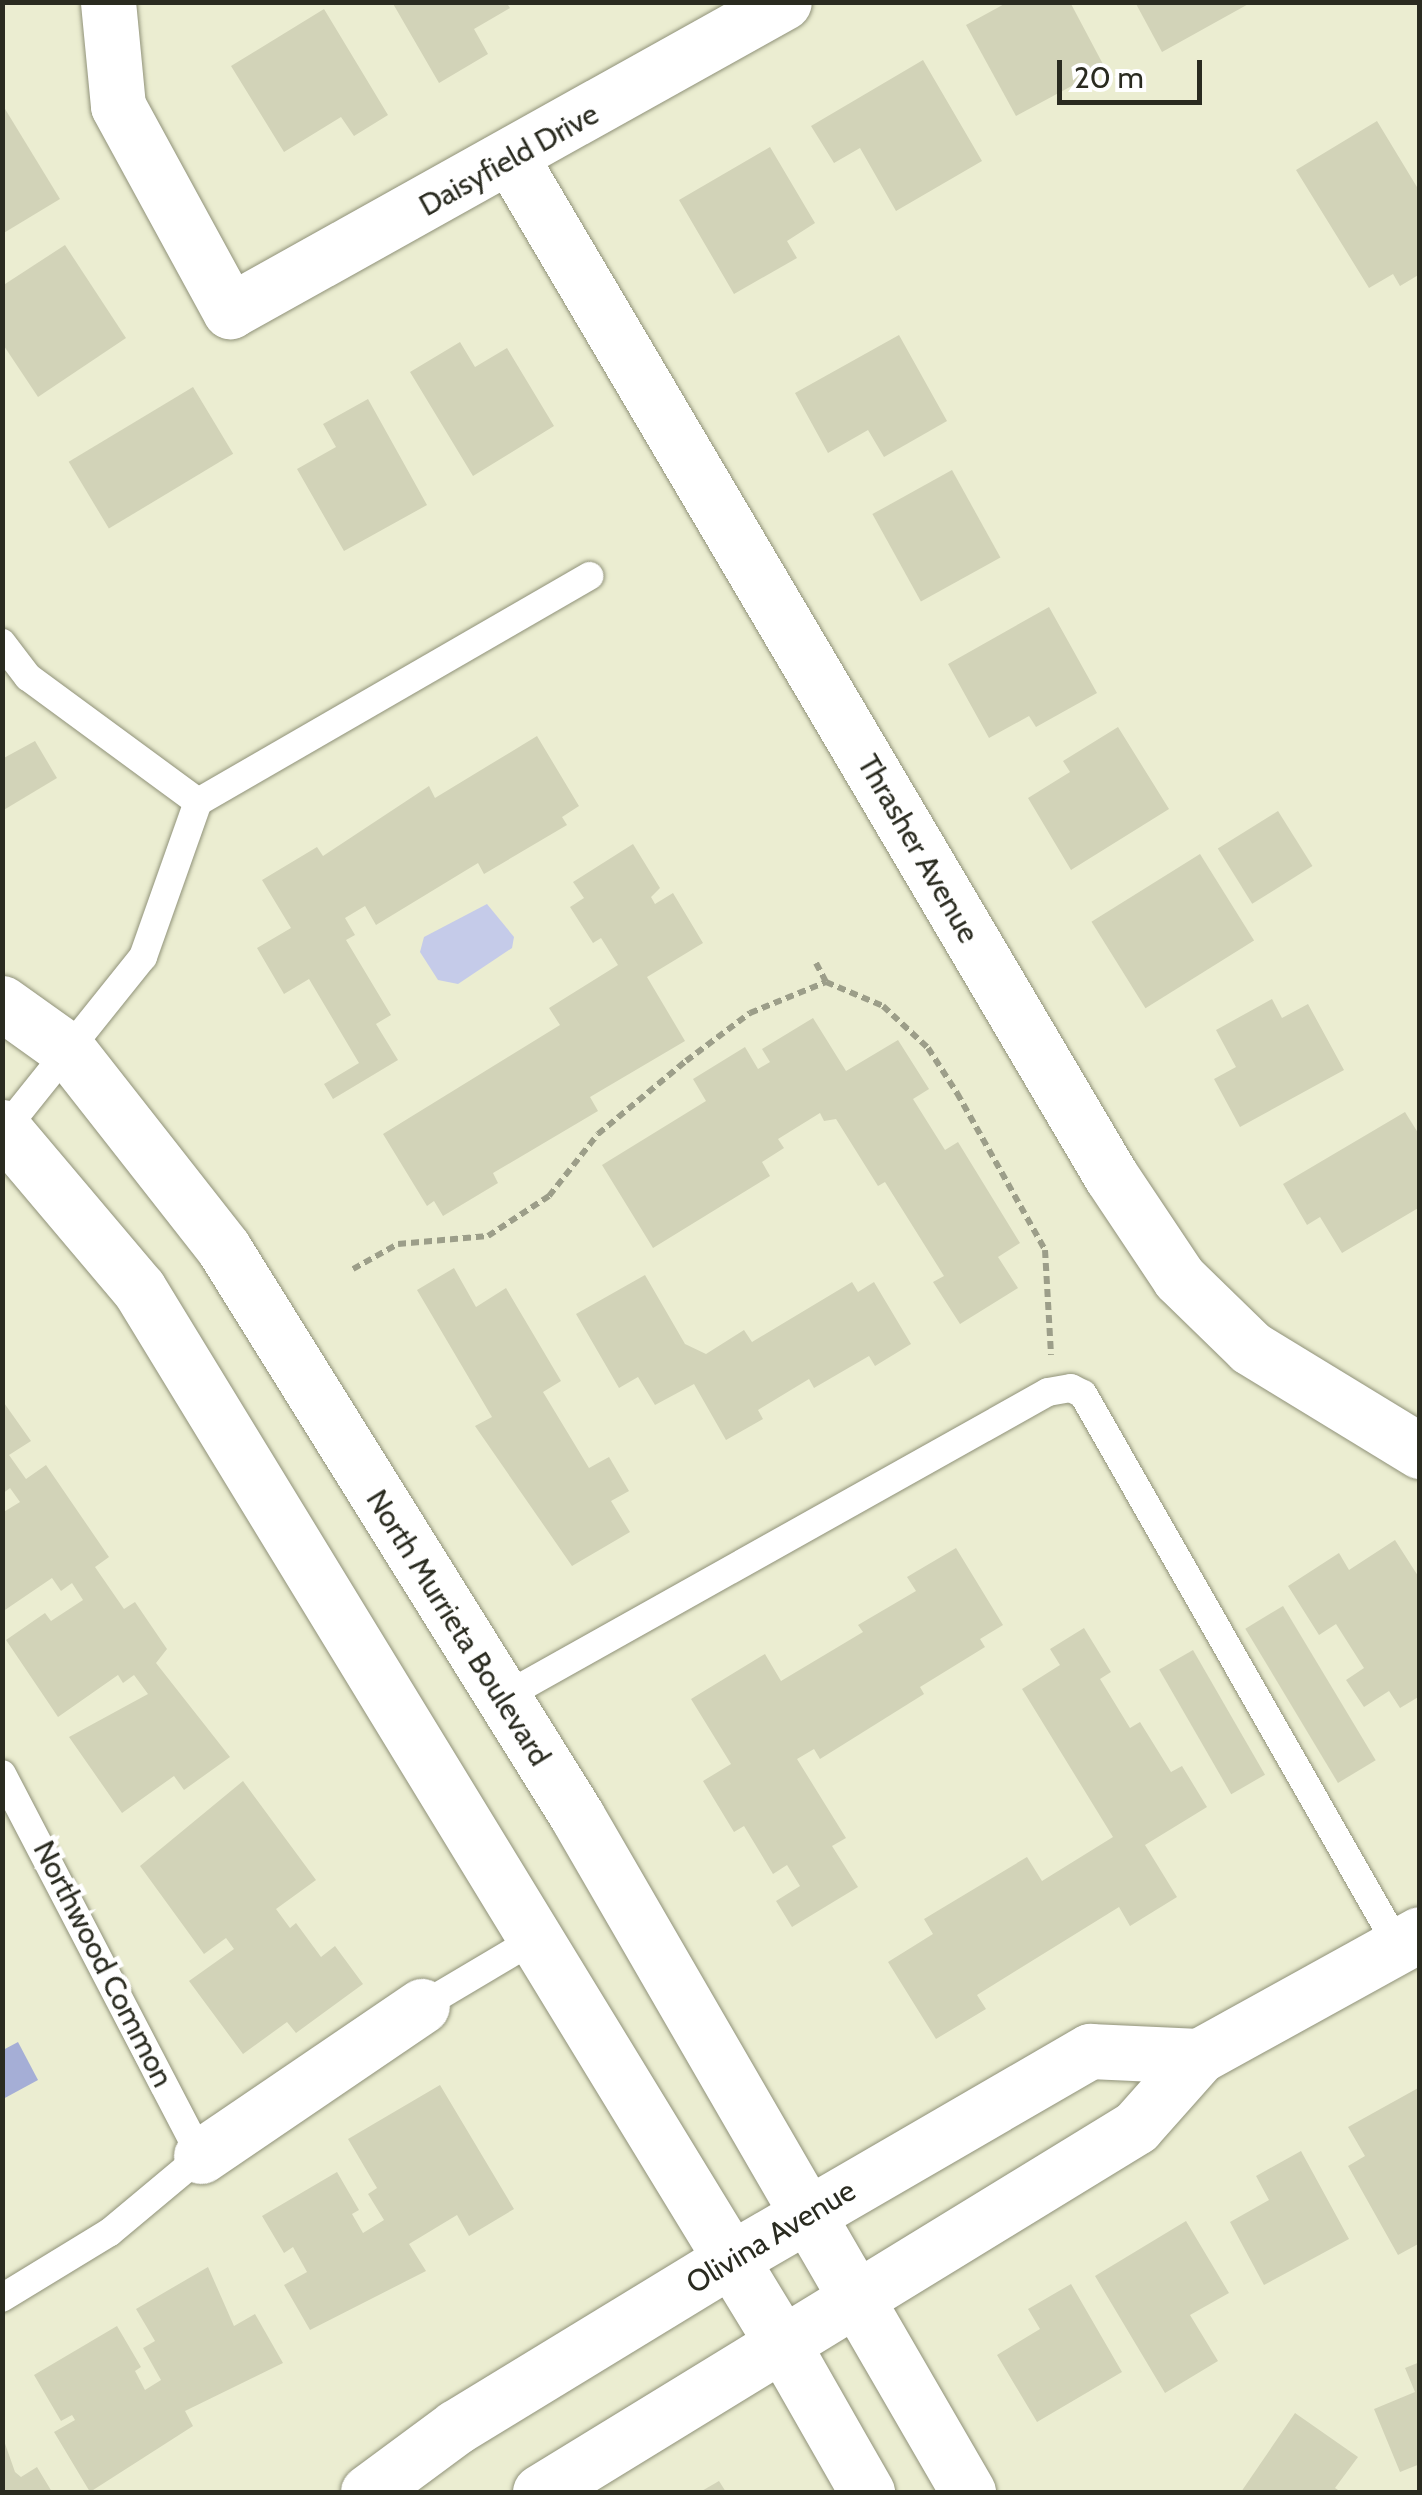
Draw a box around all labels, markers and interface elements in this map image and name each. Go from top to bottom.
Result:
scale bar [1062,40,1207,102]
text: 20 m [1074,59,1144,96]
street label: Daisyfield Drive [413,96,605,224]
street label: Thrasher Avenue [850,749,986,949]
street label: North Murrieta Boulevard [358,1483,558,1773]
street label: Northwood Common [25,1835,181,2093]
street label: Olivina Avenue [680,2173,862,2301]

